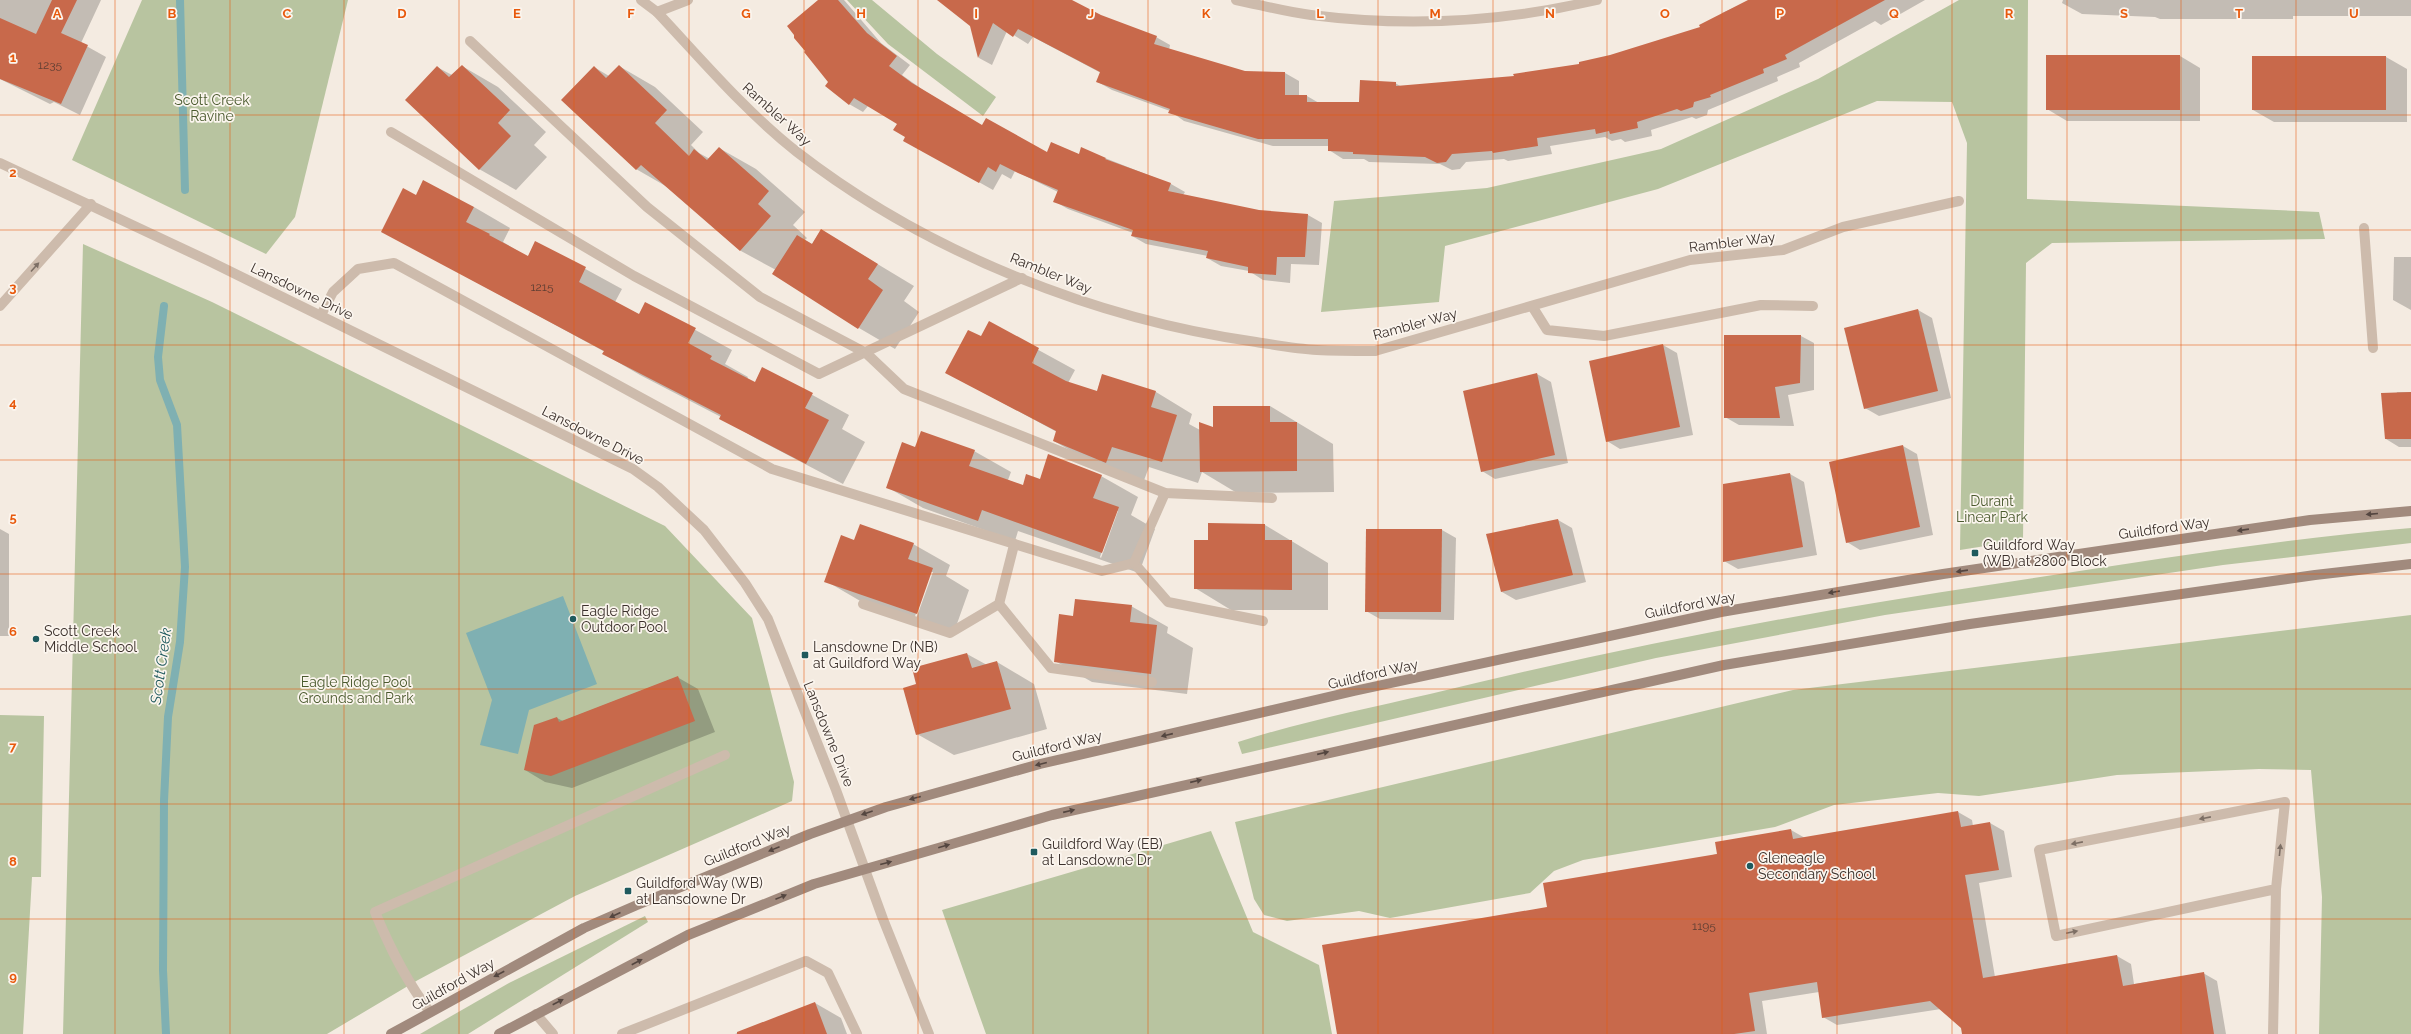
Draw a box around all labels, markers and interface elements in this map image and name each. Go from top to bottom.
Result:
text: A [53,6,62,21]
text: B [168,6,177,21]
text: C [283,6,292,21]
text: D [397,6,407,21]
text: E [513,6,521,21]
text: F [627,6,635,21]
text: G [741,6,751,21]
text: H [856,6,866,21]
text: I [974,6,978,21]
text: J [1088,6,1094,21]
text: K [1202,6,1211,21]
text: L [1316,6,1324,21]
text: M [1429,6,1441,21]
text: N [1545,6,1555,21]
text: O [1660,6,1670,21]
text: P [1776,6,1784,21]
text: Q [1889,6,1899,21]
text: R [2005,6,2014,21]
text: S [2120,6,2128,21]
text: T [2235,6,2243,21]
text: U [2349,6,2359,21]
text: 1 [10,50,17,65]
house number: 1235 [38,58,63,72]
street label: Rambler Way [739,79,815,149]
park label: Scott Creek Ravine [174,92,250,124]
text: 2 [9,165,17,180]
street label: Rambler Way [1688,229,1776,255]
street label: Rambler Way [1008,249,1095,297]
street label: Lansdowne Drive [248,259,356,323]
one-way arrow [31,262,40,272]
text: 3 [9,280,17,295]
house number: 1215 [530,280,554,294]
street label: Rambler Way [1371,305,1459,343]
text: 4 [9,395,17,410]
street label: Lansdowne Drive [539,402,647,468]
park label: Durant Linear Park [1956,493,2029,525]
text: 5 [9,510,17,525]
one-way arrow [2366,511,2378,518]
street label: Guildford Way [2117,514,2211,542]
one-way arrow [2237,527,2249,533]
place label: Guildford Way (WB) at 2800 Block [1983,537,2107,569]
marker: Guildford Way (WB) at 2800 Block [1970,548,1980,558]
one-way arrow [1956,568,1968,574]
street label: Guildford Way [1643,588,1737,622]
one-way arrow [1828,589,1840,595]
place label: Eagle Ridge Outdoor Pool [581,603,667,635]
marker: Eagle Ridge Outdoor Pool [568,614,578,624]
place label: Scott Creek Middle School [44,623,137,655]
text: 6 [9,624,17,639]
water label: Scott Creek [147,626,175,707]
marker: Scott Creek Middle School [31,634,41,644]
place label: Lansdowne Dr (NB) at Guildford Way [813,639,938,671]
marker: Lansdowne Dr (NB) at Guildford Way [800,650,810,660]
street label: Guildford Way [1326,656,1420,692]
park label: Eagle Ridge Pool Grounds and Park [298,674,414,706]
street label: Lansdowne Drive [801,679,857,789]
street label: Guildford Way [1010,727,1104,765]
one-way arrow [1161,732,1174,738]
text: 7 [9,739,17,754]
one-way arrow [1317,749,1329,755]
one-way arrow [1035,761,1047,767]
one-way arrow [1190,778,1202,784]
one-way arrow [909,795,921,801]
one-way arrow [1063,807,1075,813]
one-way arrow [861,811,873,817]
one-way arrow [2199,815,2211,821]
street label: Guildford Way [701,820,793,870]
place label: Guildford Way (EB) at Lansdowne Dr [1042,836,1163,868]
one-way arrow [2071,840,2083,846]
one-way arrow [938,843,951,849]
one-way arrow [2277,844,2283,856]
one-way arrow [767,846,779,852]
marker: Guildford Way (EB) at Lansdowne Dr [1029,847,1039,857]
place label: Gleneagle Secondary School [1758,850,1876,882]
text: 8 [9,854,17,869]
one-way arrow [880,860,892,866]
marker: Gleneagle Secondary School [1745,861,1755,871]
place label: Guildford Way (WB) at Lansdowne Dr [636,875,763,907]
marker: Guildford Way (WB) at Lansdowne Dr [623,886,633,896]
one-way arrow [775,894,787,900]
one-way arrow [609,911,621,918]
house number: 1195 [1692,919,1716,933]
one-way arrow [2066,929,2078,935]
street label: Guildford Way [409,954,497,1013]
one-way arrow [631,958,643,965]
text: 9 [9,969,17,984]
one-way arrow [494,971,505,977]
one-way arrow [552,999,564,1006]

